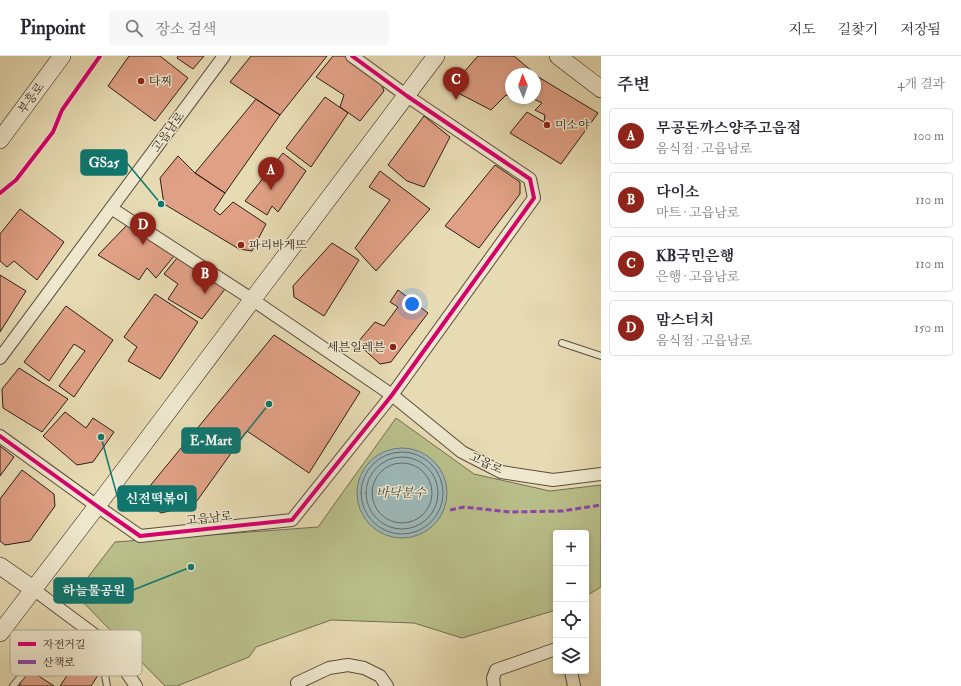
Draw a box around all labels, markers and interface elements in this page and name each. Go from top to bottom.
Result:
search box [109,10,389,46]
text: Pinpoint [20,16,85,40]
icon: search [123,17,145,39]
text: 장소 검색 [155,20,217,39]
text: 지도 [789,21,816,38]
text: 길찾기 [838,21,878,38]
text: 저장됨 [900,21,941,38]
pin: C [443,67,469,100]
north arrow [505,68,541,104]
place label: 다찌 [149,74,172,89]
text: 주변 [617,74,650,95]
marker: 다찌 [136,76,146,86]
text: 4개 결과 [898,76,945,92]
street label: 부흥로 [15,79,48,117]
street label: 고읍남로 [149,109,188,155]
place label: 미소야 [555,118,590,133]
text: 무공돈까스양주고읍점 [656,119,801,138]
marker: 미소야 [542,120,552,130]
text: A [627,128,635,144]
text: 100 m [913,128,944,144]
text: 음식점 · 고읍남로 [656,141,752,157]
callout: GS25 [81,150,127,175]
text: GS25 [89,155,119,171]
pin: A [258,157,284,190]
text: 다이소 [656,183,699,202]
text: B [627,192,635,208]
text: 110 m [915,192,944,208]
text: 마트 · 고읍남로 [656,205,739,221]
pin: D [130,212,156,245]
place label: 파리바게뜨 [249,238,307,253]
marker: 파리바게뜨 [236,240,246,250]
text: KB국민은행 [656,247,734,266]
text: C [626,256,636,272]
text: 110 m [915,256,944,272]
pin: B [192,261,218,294]
text: 은행 · 고읍남로 [656,269,739,285]
your location [402,294,422,314]
text: 맘스터치 [656,311,714,330]
text: D [626,320,636,336]
text: 150 m [914,320,944,336]
text: 음식점 · 고읍남로 [656,333,752,349]
place label: 세븐일레븐 [327,340,385,355]
marker: 세븐일레븐 [388,342,398,352]
callout: E-Mart [182,428,240,453]
text: E-Mart [190,433,233,449]
street label: 고읍로 [467,450,505,478]
water label: 바닥분수 [376,485,428,501]
callout: 신전떡볶이 [118,486,196,511]
text: 신전떡볶이 [126,491,188,507]
street label: 고읍남로 [185,509,233,528]
map controls [553,530,589,674]
button: + [553,530,589,566]
button: − [553,566,589,602]
callout: 하늘물공원 [54,578,133,603]
text: 하늘물공원 [63,583,125,599]
button: locate [553,602,589,638]
legend [10,630,142,676]
text: 자전거길 [43,638,86,651]
button: layers [553,638,589,674]
text: 산책로 [43,656,75,669]

